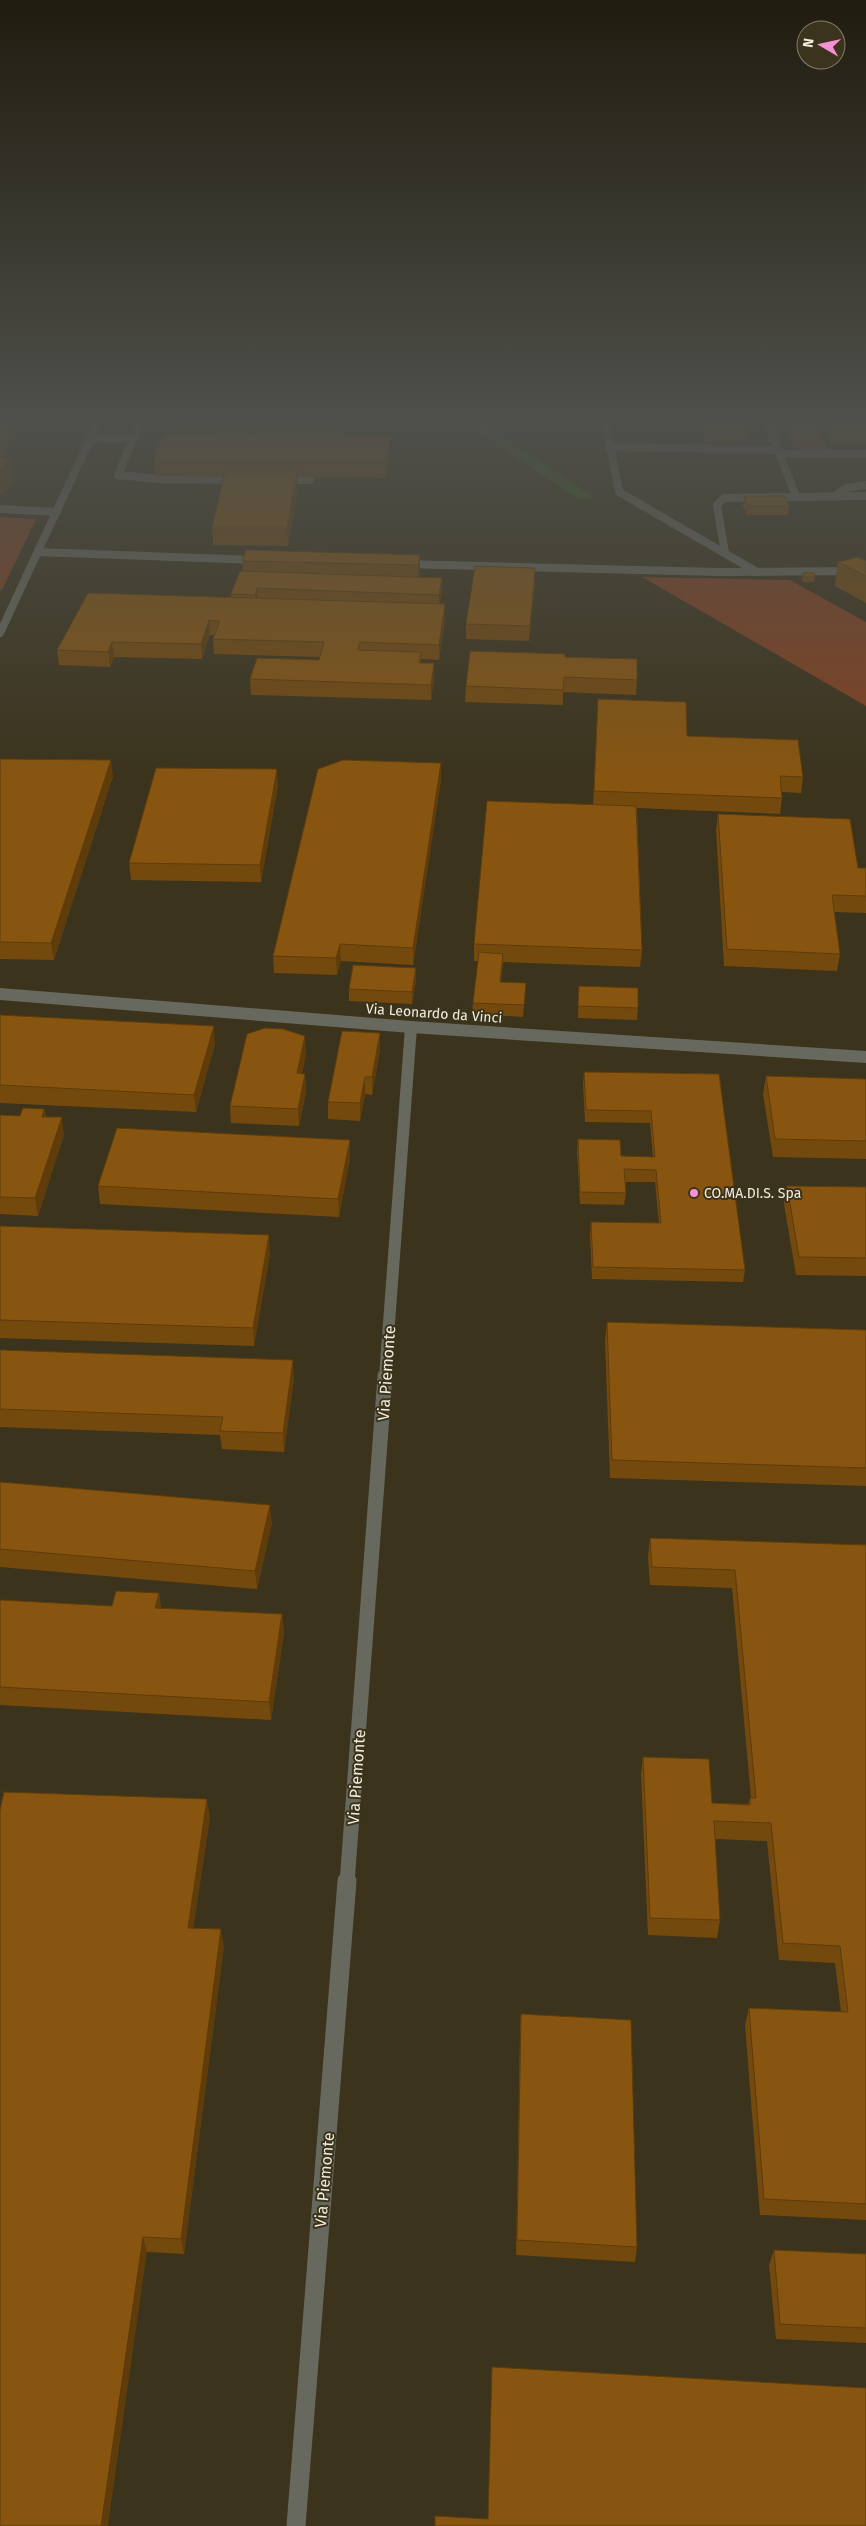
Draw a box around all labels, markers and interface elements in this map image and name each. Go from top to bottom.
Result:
north arrow [796,20,846,70]
text: N [800,37,818,49]
street label: Via Leonardo da Vinci [365,1000,503,1027]
place label: CO.MA.DI.S. Spa [704,1185,801,1202]
marker: CO.MA.DI.S. Spa [688,1187,700,1199]
street label: Via Piemonte [374,1325,399,1421]
street label: Via Piemonte [344,1729,369,1825]
street label: Via Piemonte [311,2132,338,2228]

